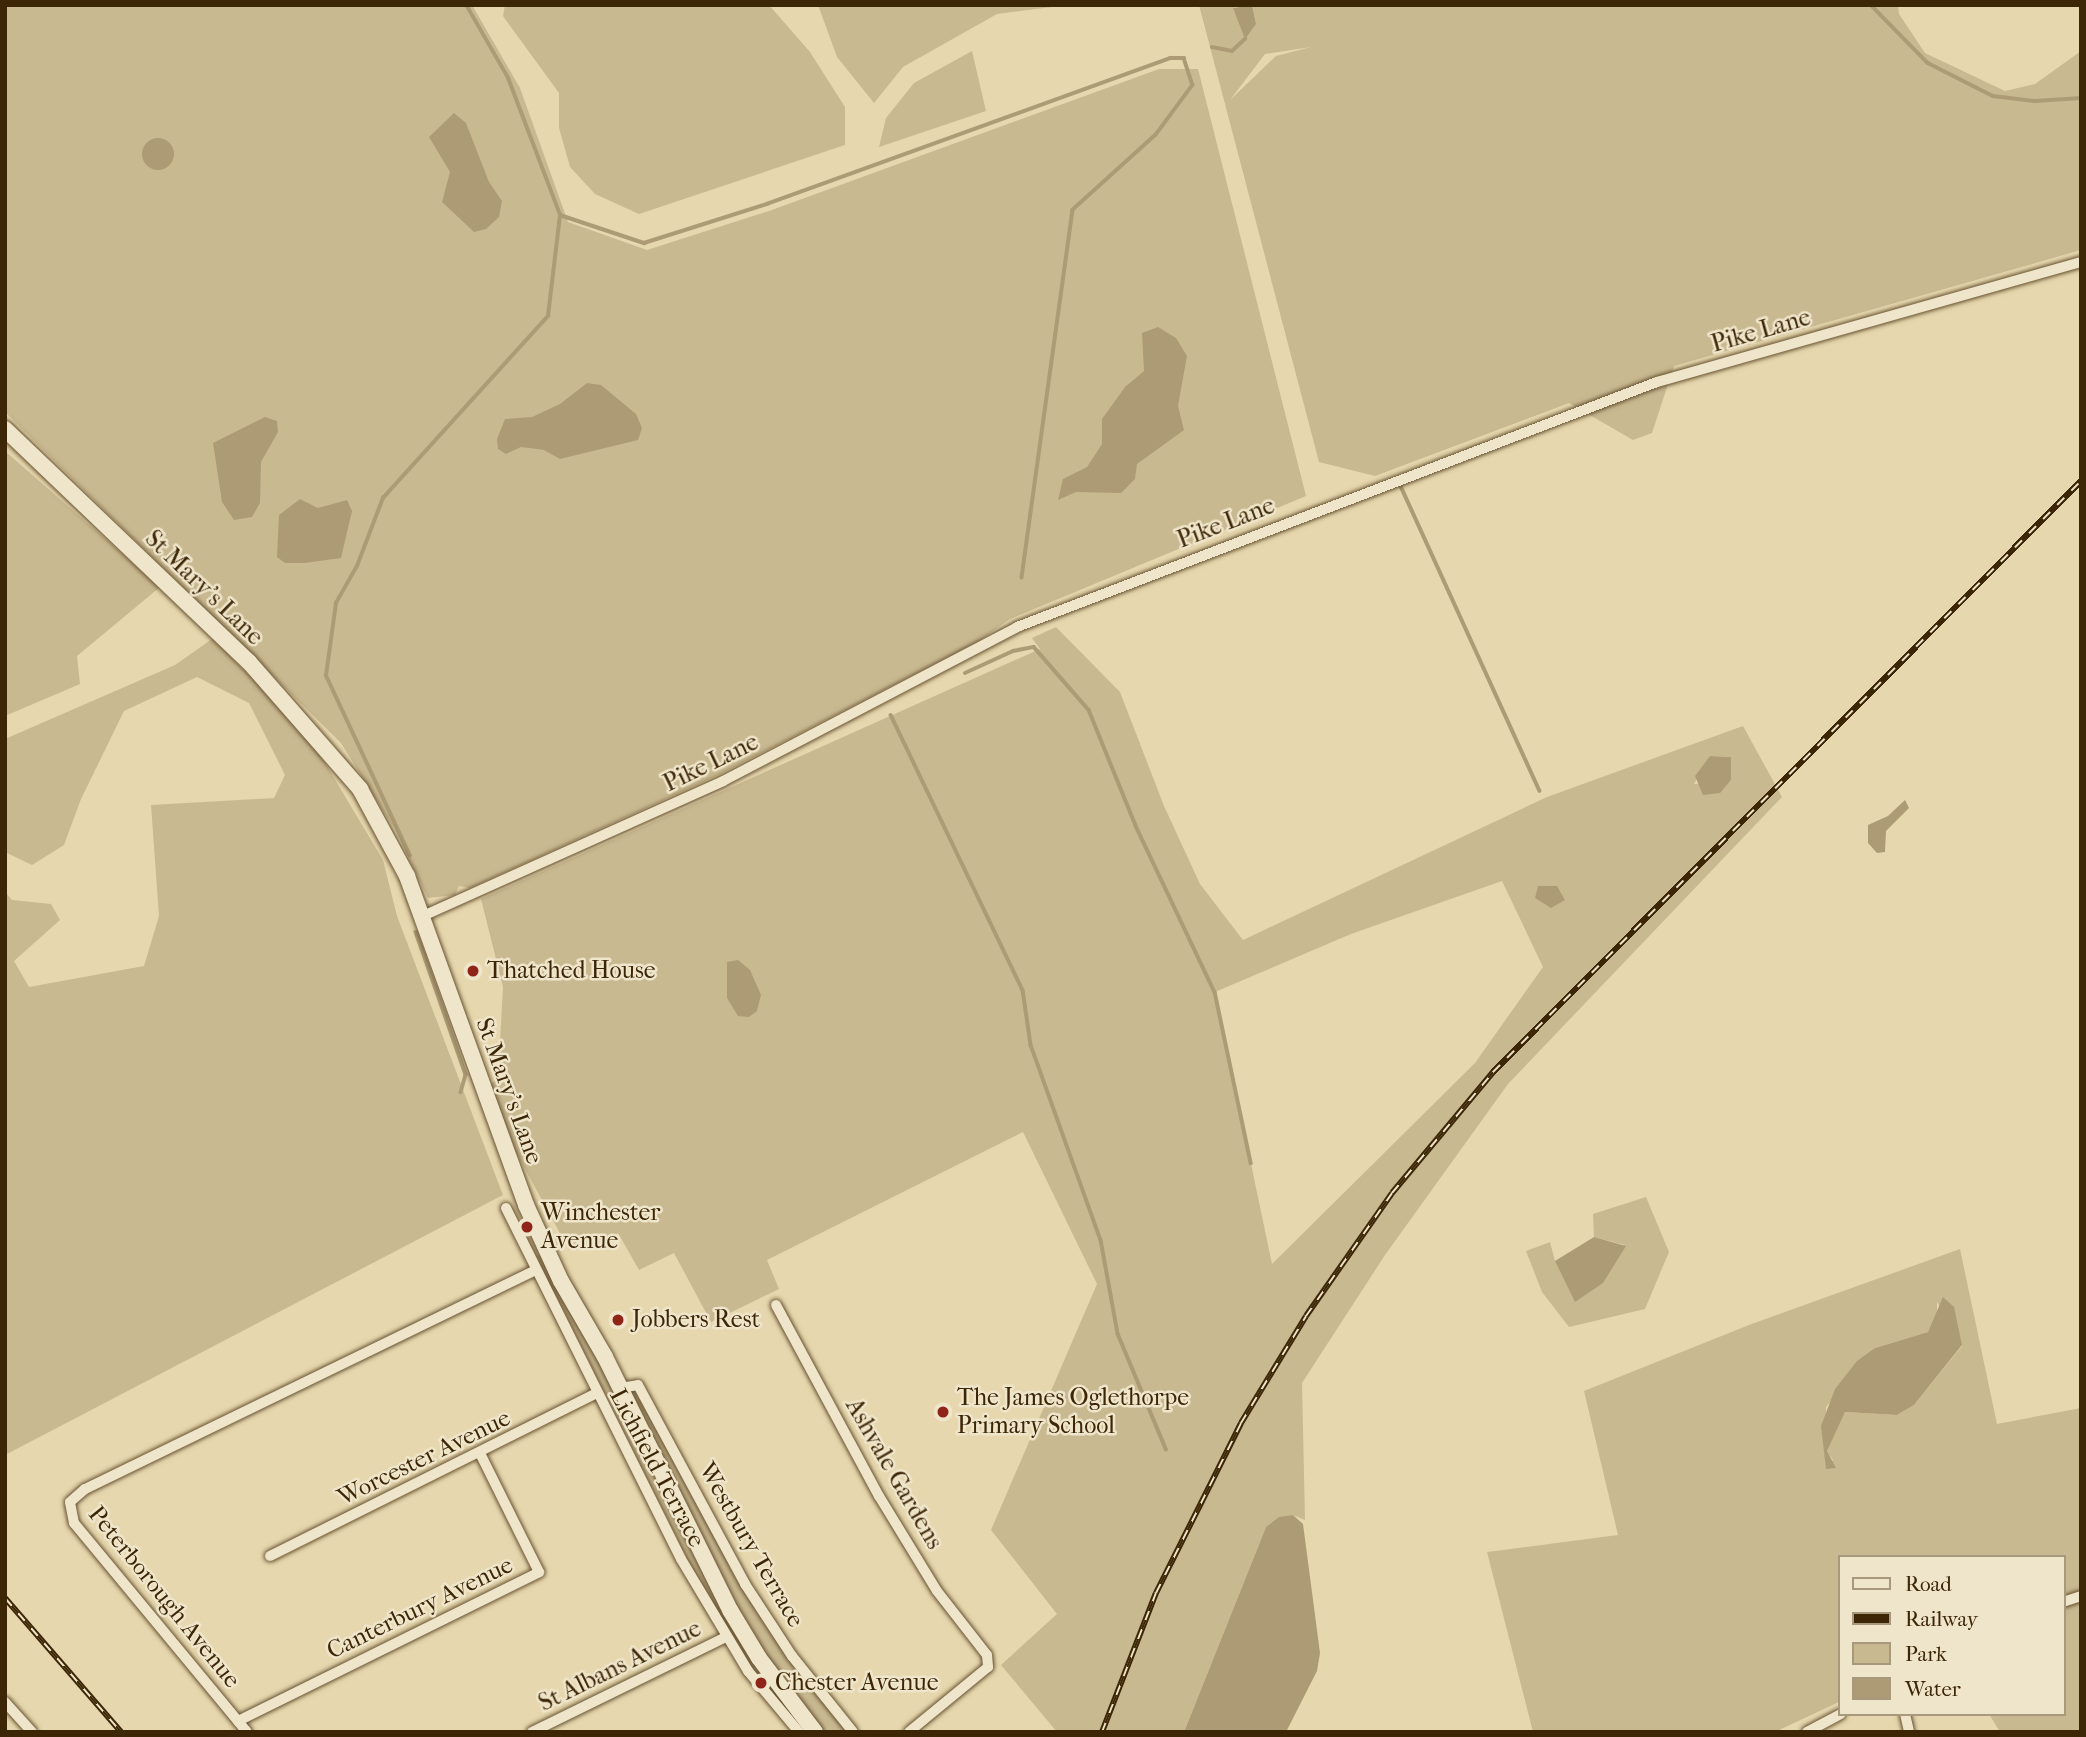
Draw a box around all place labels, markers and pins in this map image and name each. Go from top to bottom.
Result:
place label: Thatched House [487,957,656,985]
marker: Thatched House [465,963,481,979]
place label: Winchester Avenue [541,1199,661,1255]
marker: Winchester Avenue [519,1219,535,1235]
place label: Jobbers Rest [632,1306,760,1334]
marker: Jobbers Rest [610,1312,626,1328]
place label: The James Oglethorpe Primary School [957,1384,1189,1440]
marker: The James Oglethorpe Primary School [935,1404,951,1420]
place label: Chester Avenue [775,1669,938,1697]
marker: Chester Avenue [753,1675,769,1691]

